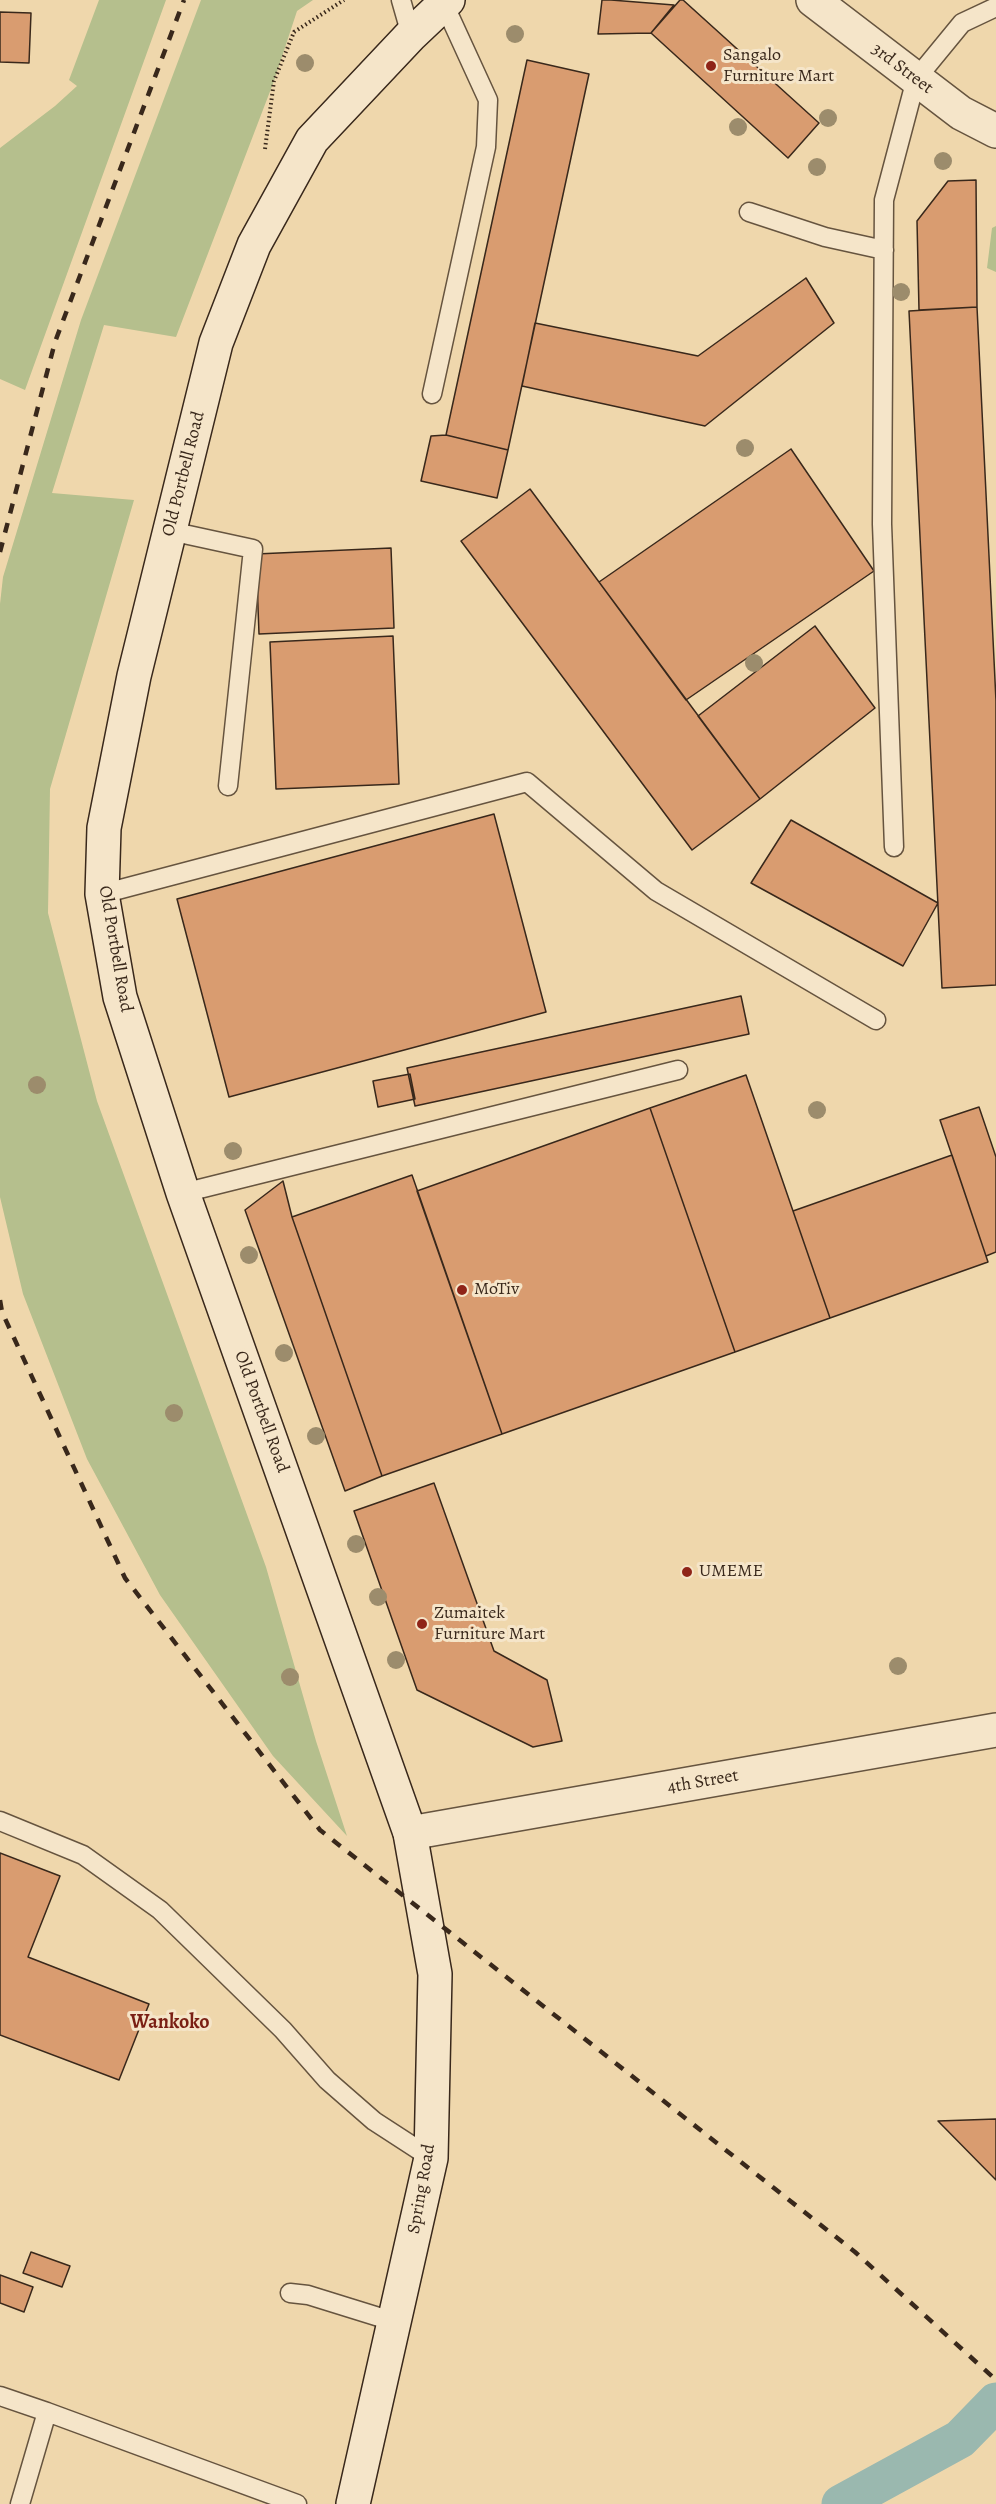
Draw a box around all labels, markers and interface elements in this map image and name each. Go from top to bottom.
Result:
street label: 3rd Street [867,39,937,99]
place label: Sangalo Furniture Mart [723,45,834,88]
marker: Sangalo Furniture Mart [704,59,718,73]
street label: Old Portbell Road [158,409,210,539]
street label: Old Portbell Road [93,884,137,1014]
place label: MoTiv [474,1279,519,1301]
marker: MoTiv [455,1283,469,1297]
street label: Old Portbell Road [229,1348,293,1476]
place label: UMEME [699,1561,763,1583]
marker: UMEME [680,1565,694,1579]
place label: Zumaitek Furniture Mart [434,1603,545,1646]
marker: Zumaitek Furniture Mart [415,1617,429,1631]
street label: 4th Street [666,1765,740,1799]
district label: Wankoko [130,2011,210,2035]
street label: Spring Road [403,2142,441,2236]

